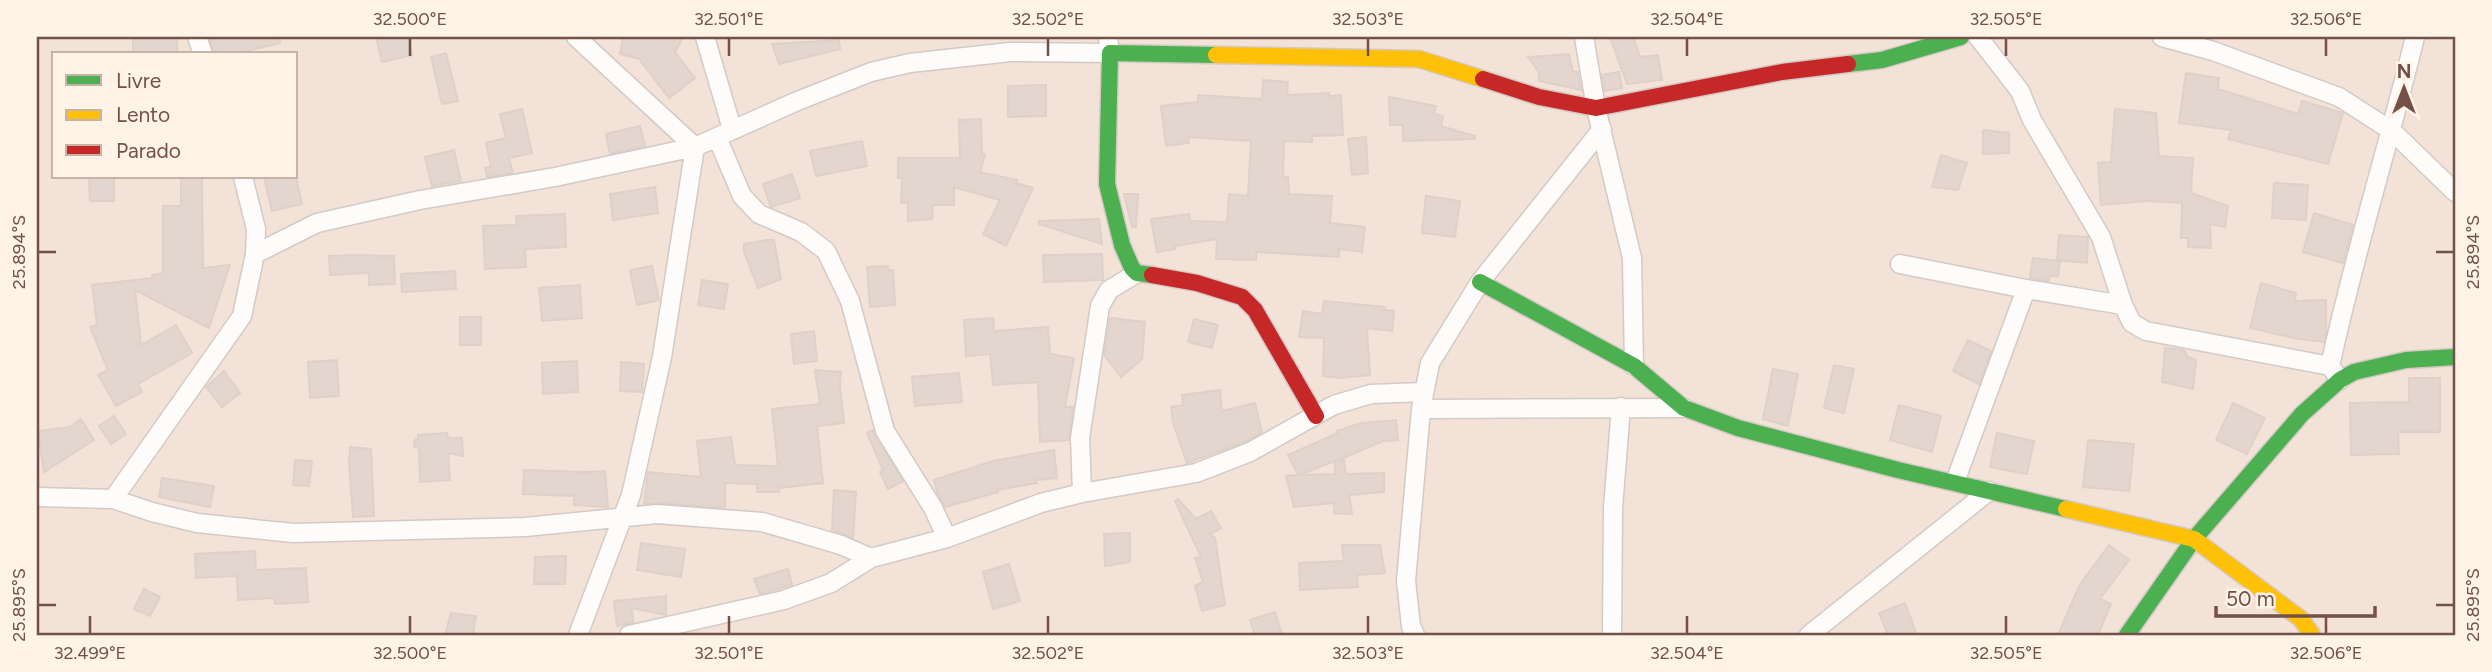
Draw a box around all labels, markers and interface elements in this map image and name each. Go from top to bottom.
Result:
text: 32.500°E [373,8,447,30]
text: 32.501°E [694,8,764,30]
text: 32.502°E [1012,8,1084,30]
text: 32.503°E [1332,8,1404,30]
text: 32.504°E [1650,8,1724,30]
text: 32.505°E [1969,8,2043,30]
text: 32.506°E [2290,8,2362,30]
legend [52,52,298,178]
north arrow [2370,52,2440,122]
text: N [2397,60,2411,83]
text: Livre [116,68,161,93]
text: Lento [116,102,170,127]
text: Parado [116,138,181,163]
text: 25.894°S [8,215,30,289]
text: 25.894°S [2462,215,2484,289]
text: 25.895°S [8,568,30,642]
text: 25.895°S [2462,568,2484,642]
scale bar [2216,574,2375,618]
text: 50 m [2226,586,2275,611]
text: 32.499°E [54,642,126,664]
text: 32.500°E [373,642,447,664]
text: 32.501°E [694,642,764,664]
text: 32.502°E [1012,642,1084,664]
text: 32.503°E [1332,642,1404,664]
text: 32.504°E [1650,642,1724,664]
text: 32.505°E [1969,642,2043,664]
text: 32.506°E [2290,642,2362,664]

